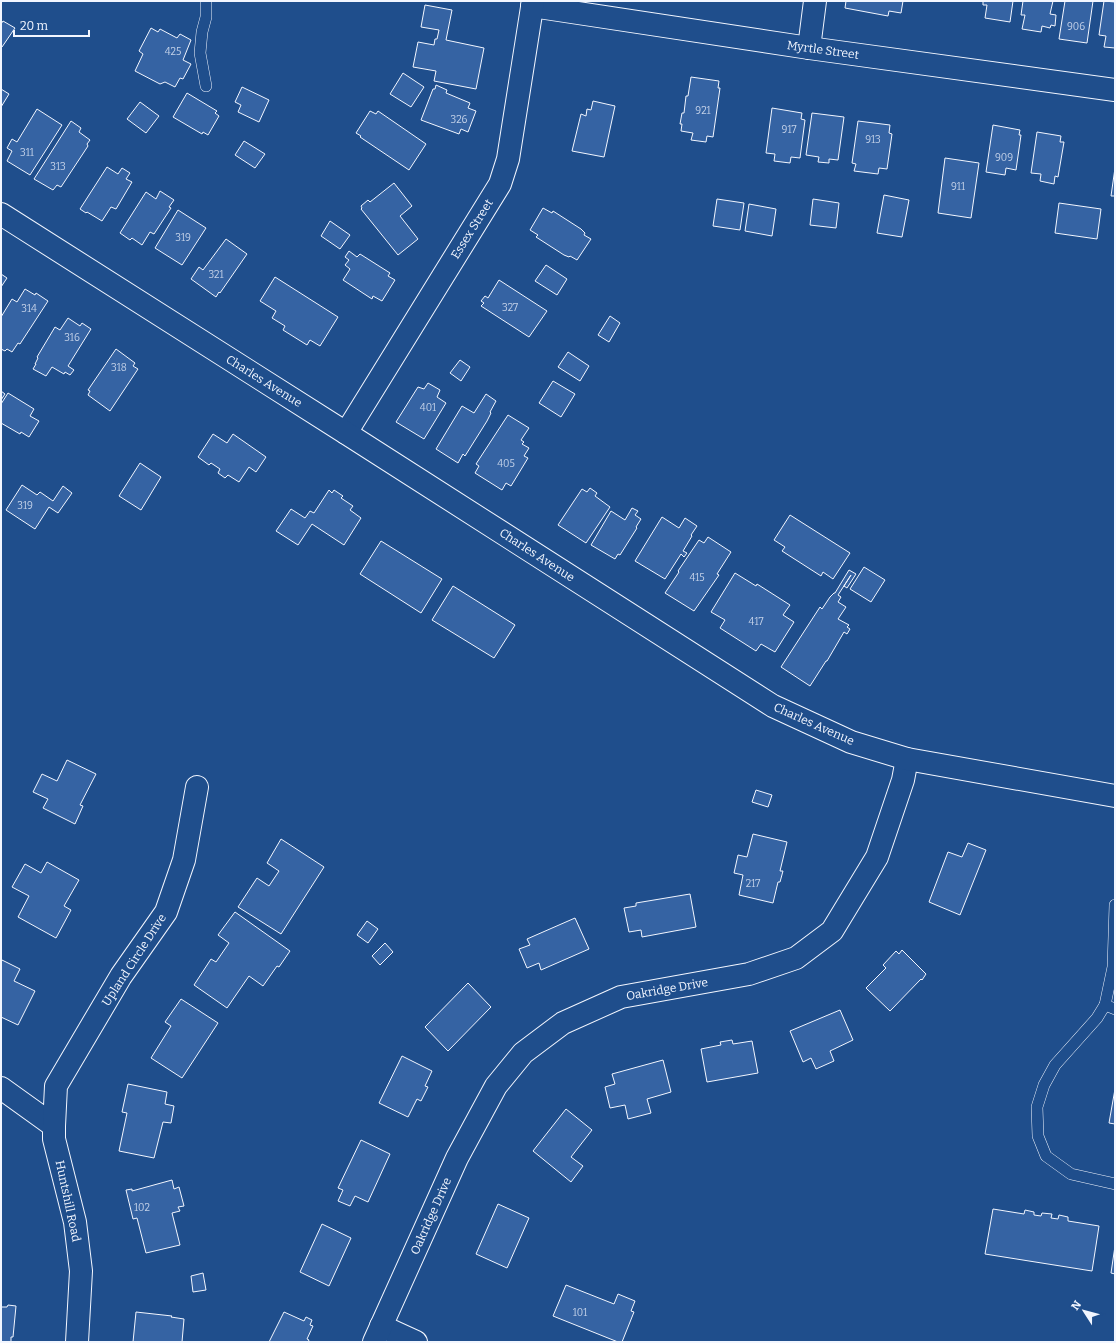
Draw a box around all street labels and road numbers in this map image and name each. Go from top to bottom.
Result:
street label: Myrtle Street [786,38,860,62]
street label: Essex Street [448,196,496,261]
street label: Charles Avenue [223,352,305,410]
street label: Charles Avenue [497,525,577,585]
street label: Charles Avenue [771,700,857,748]
street label: Upland Circle Drive [99,911,169,1009]
street label: Oakridge Drive [625,975,709,1003]
street label: Huntshill Road [53,1159,83,1243]
street label: Oakridge Drive [408,1175,454,1257]

